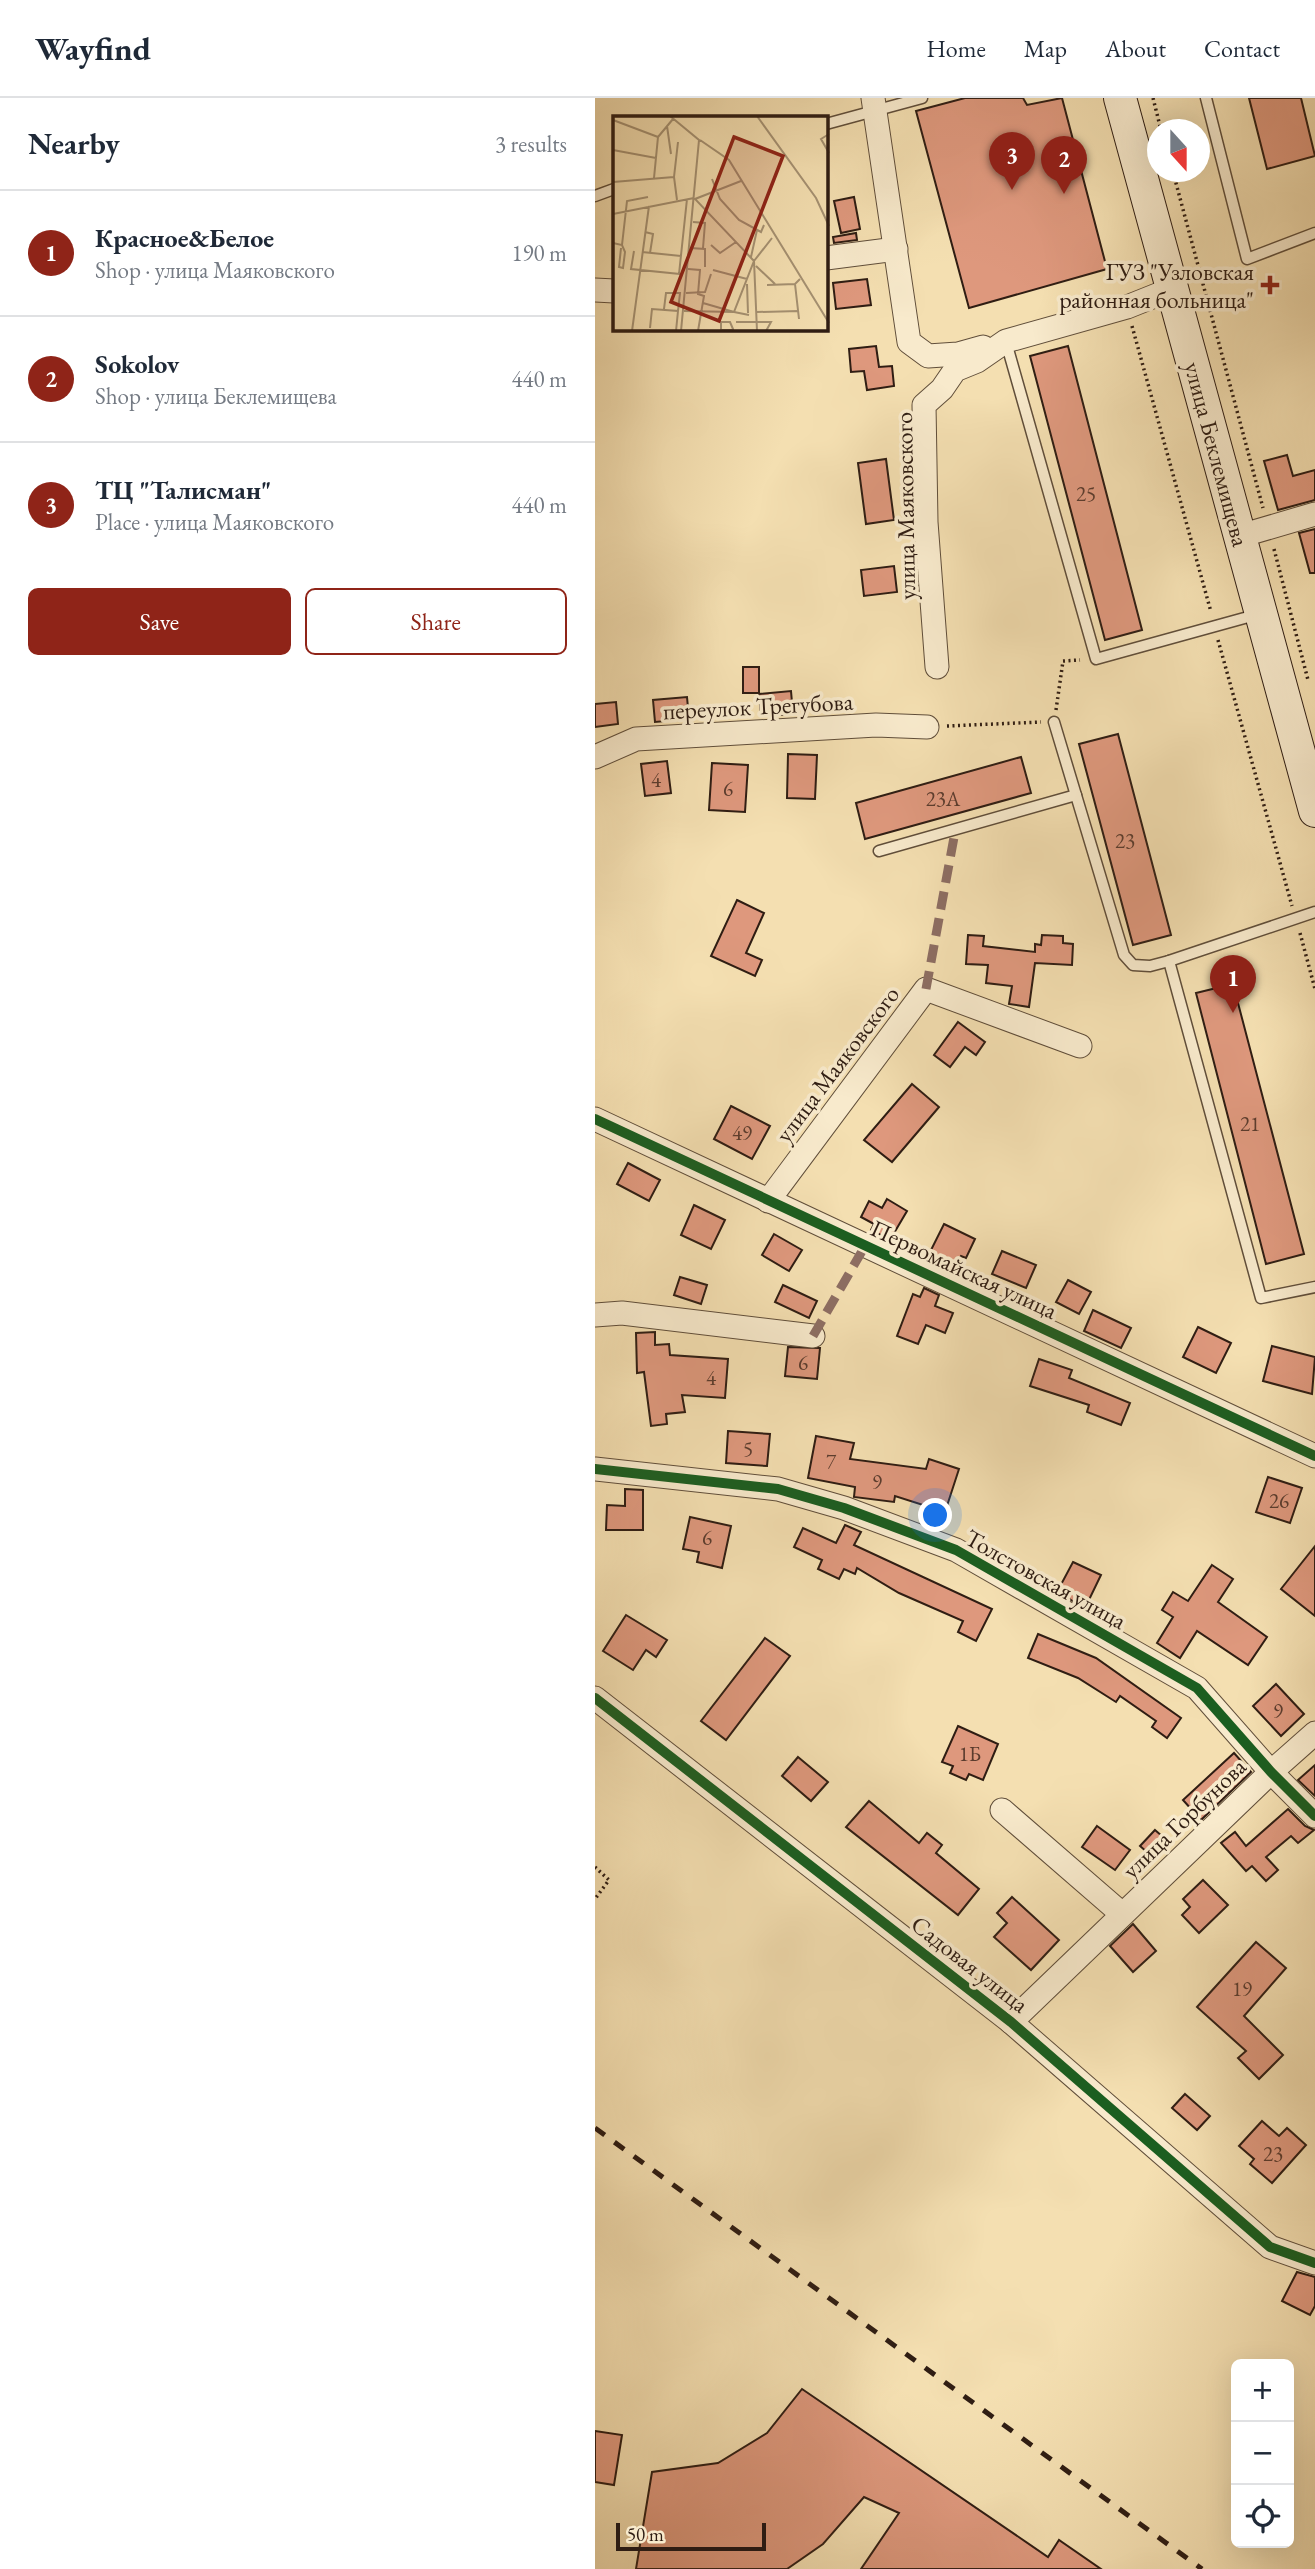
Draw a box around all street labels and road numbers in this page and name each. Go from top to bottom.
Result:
street label: улица Беклемищева [1177,358,1257,550]
street label: улица Маяковского [888,412,922,600]
street label: переулок Трегубова [662,686,854,726]
street label: улица Маяковского [768,980,906,1148]
street label: Первомайская улица [866,1212,1063,1326]
street label: Толстовская улица [960,1522,1132,1636]
street label: улица Горбунова [1115,1751,1253,1885]
street label: Садовая улица [905,1908,1035,2020]

